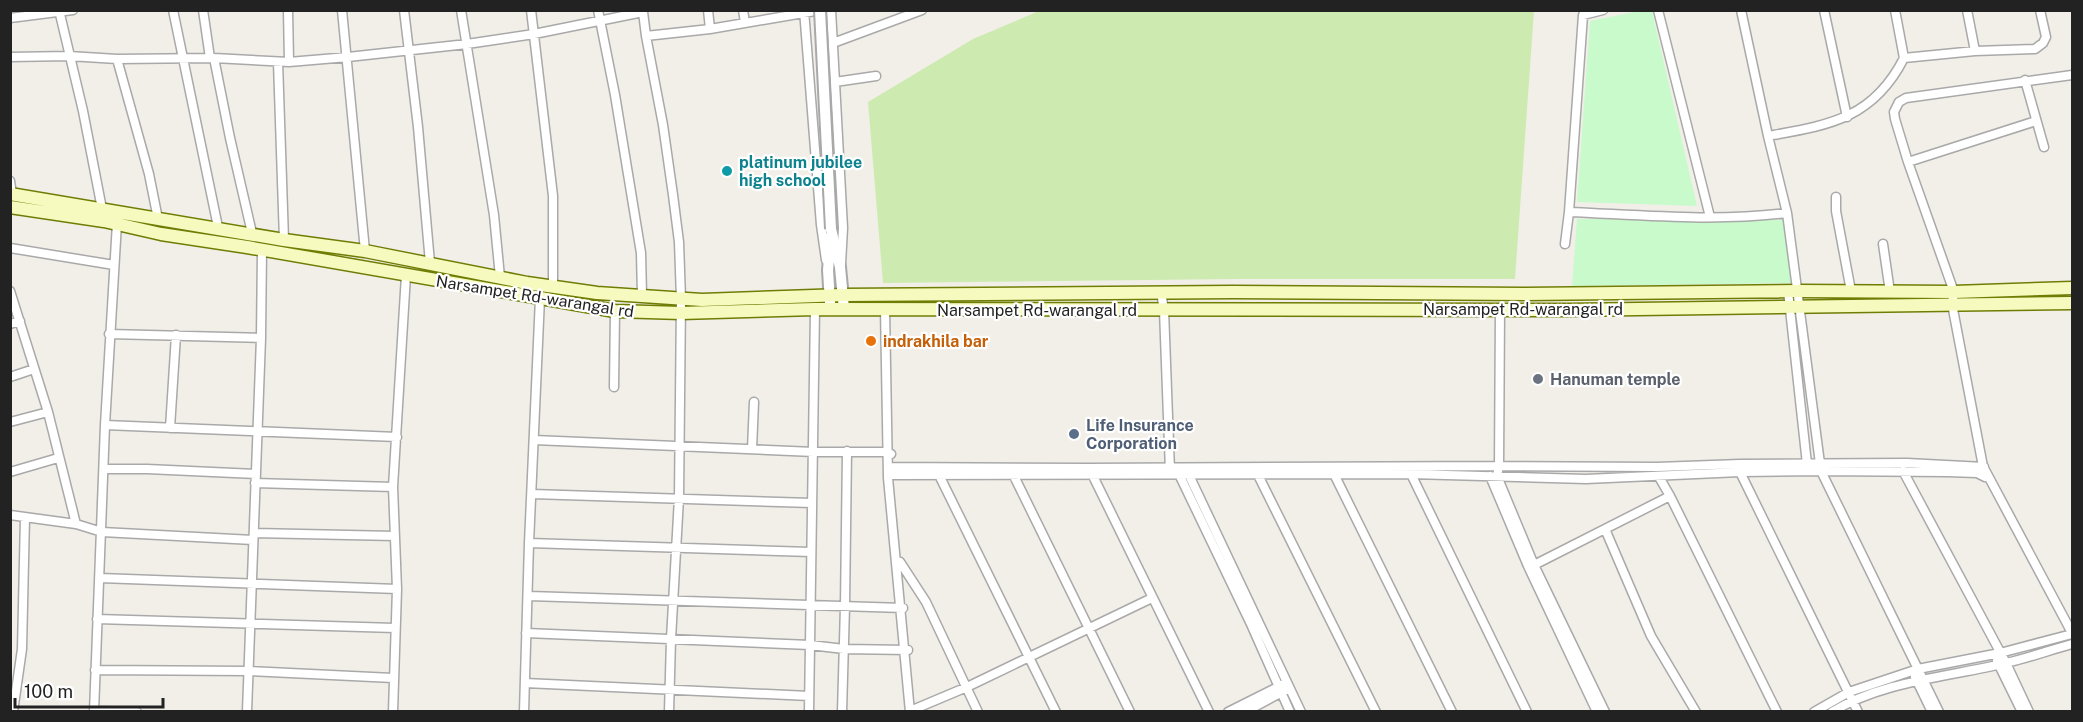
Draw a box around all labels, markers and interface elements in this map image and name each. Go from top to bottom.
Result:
place label: platinum jubilee high school [739,153,862,190]
marker: platinum jubilee high school [720,164,734,178]
street label: Narsampet Rd-warangal rd [435,271,635,322]
street label: Narsampet Rd-warangal rd [1423,300,1623,319]
street label: Narsampet Rd-warangal rd [937,301,1137,320]
place label: indrakhila bar [883,332,989,351]
marker: indrakhila bar [864,334,878,348]
place label: Hanuman temple [1550,370,1681,389]
marker: Hanuman temple [1531,372,1545,386]
place label: Life Insurance Corporation [1086,416,1194,453]
marker: Life Insurance Corporation [1067,427,1081,441]
scale bar [15,671,164,709]
text: 100 m [24,681,73,702]

